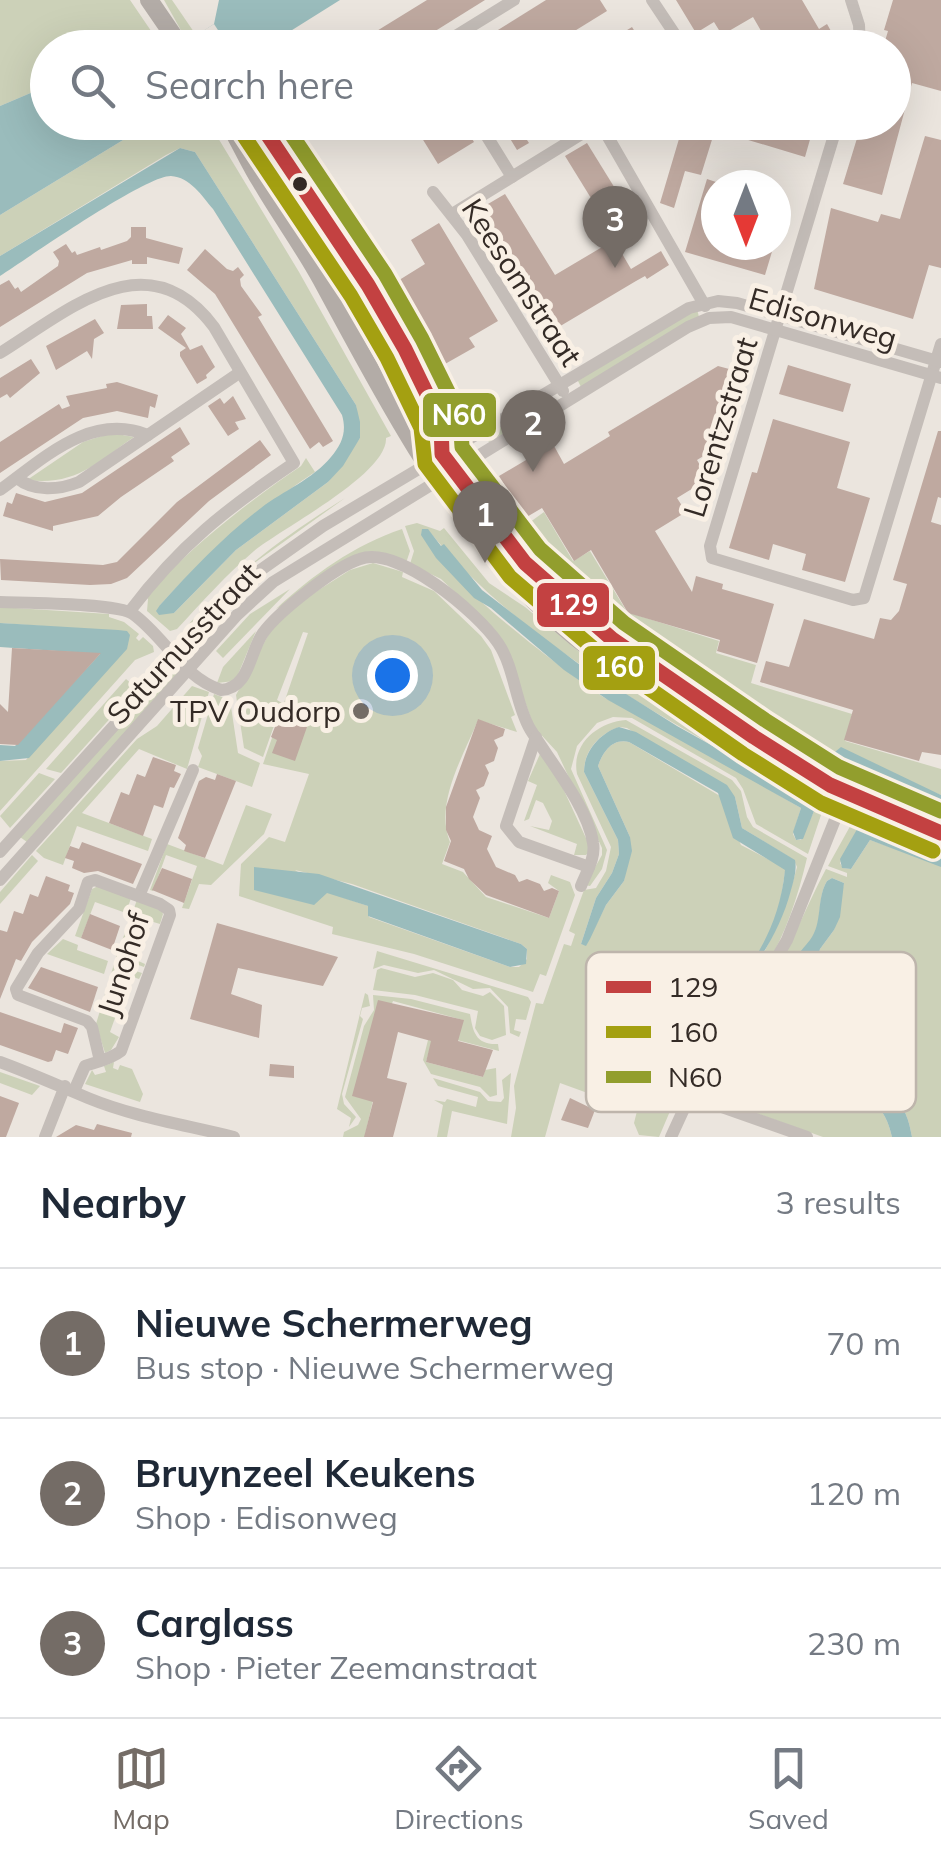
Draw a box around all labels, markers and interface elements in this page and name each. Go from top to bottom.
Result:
search box [30,30,911,140]
icon: search [65,58,120,113]
text: Search here [145,61,354,109]
north arrow [701,170,791,260]
unlabelled marker [290,174,310,194]
pin: 3 [582,186,648,268]
street label: Keesomstraat [454,191,590,373]
street label: Edisonweg [745,279,901,357]
street label: Lorentzstraat [675,332,765,522]
pin: 2 [500,390,566,472]
line badge: N60 [421,391,498,439]
text: N60 [432,397,486,432]
pin: 1 [452,480,518,563]
street label: Saturnusstraat [98,554,268,732]
line badge: 129 [535,581,611,629]
text: 129 [548,587,598,622]
line badge: 160 [581,644,657,692]
text: 160 [594,649,644,684]
your location [367,650,418,701]
place label: TPV Oudorp [170,692,341,730]
marker: TPV Oudorp [350,700,372,722]
street label: Junohof [88,907,158,1021]
legend [586,952,916,1112]
text: 129 [668,969,718,1004]
text: 160 [668,1014,718,1049]
text: N60 [668,1059,723,1094]
text: Nearby [40,1176,186,1229]
text: 3 results [776,1182,901,1222]
text: Nieuwe Schermerweg [135,1299,533,1347]
text: 1 [63,1323,82,1363]
text: 70 m [826,1323,901,1363]
text: Bus stop · Nieuwe Schermerweg [135,1347,614,1387]
text: Bruynzeel Keukens [135,1449,476,1497]
text: 2 [63,1473,82,1513]
text: 120 m [807,1473,901,1513]
text: Shop · Edisonweg [135,1497,398,1537]
text: Carglass [135,1599,294,1647]
text: 3 [63,1623,82,1663]
text: 230 m [807,1623,901,1663]
text: Shop · Pieter Zeemanstraat [135,1647,537,1687]
tab: Map [112,1741,170,1836]
tab: Directions [394,1741,524,1836]
tab: Saved [748,1741,829,1836]

